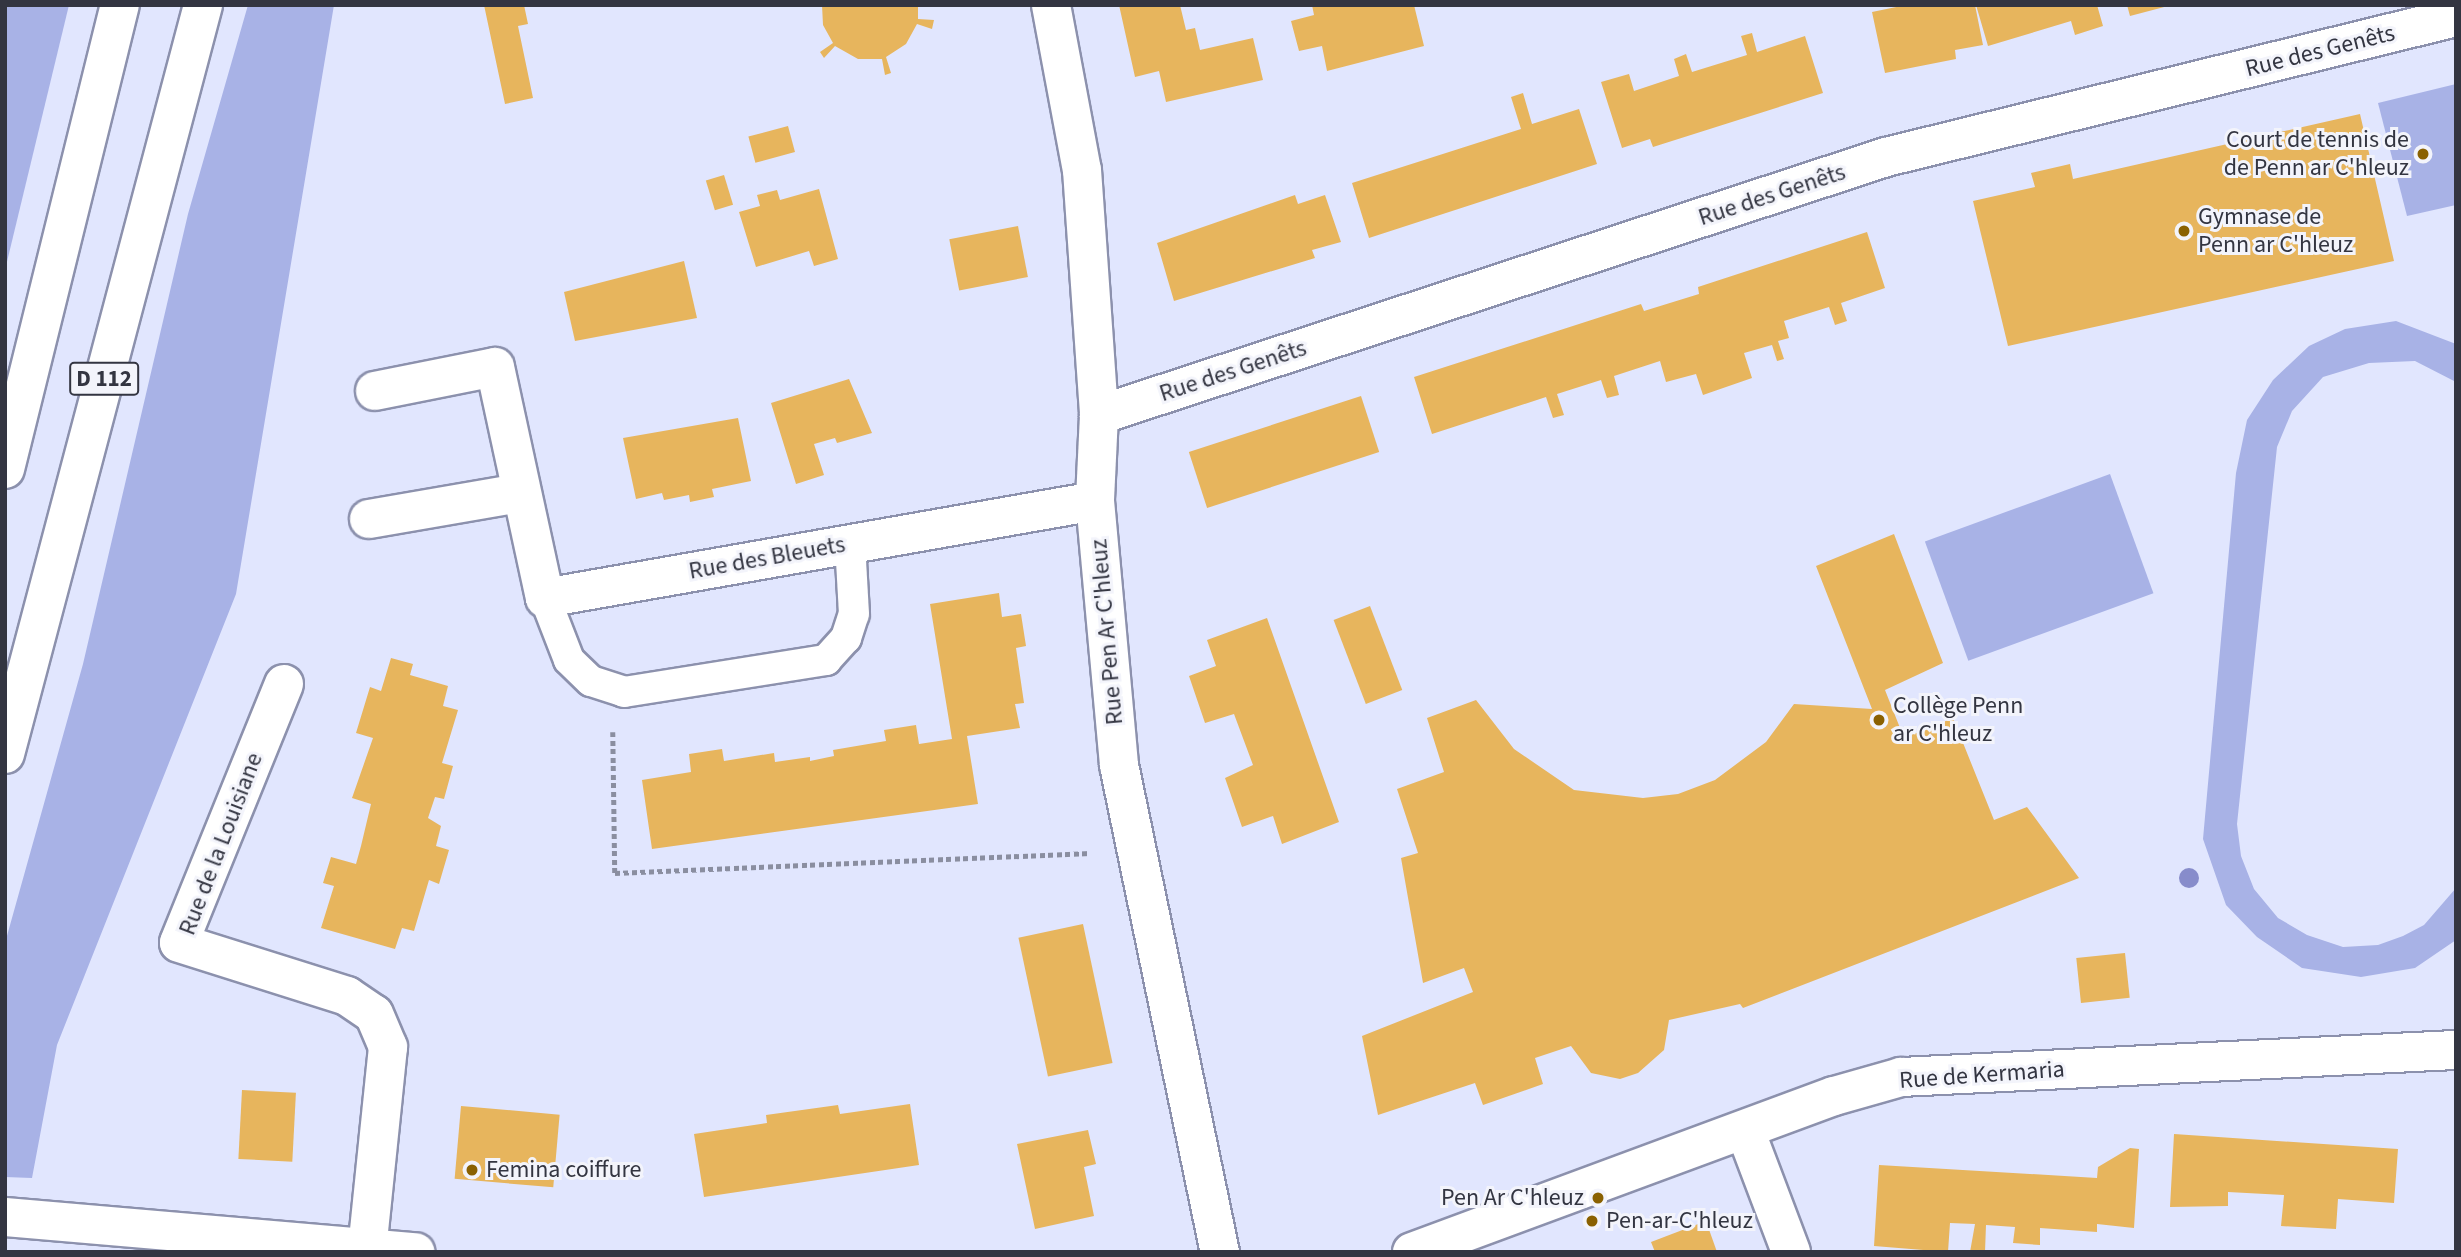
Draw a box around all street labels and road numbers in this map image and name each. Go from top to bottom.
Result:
street label: Rue des Genêts [2242,19,2398,83]
street label: Rue des Genêts [1695,158,1849,232]
street label: Rue des Genêts [1156,334,1310,408]
road number: D 112 [69,360,139,398]
street label: Rue des Bleuets [687,530,847,586]
street label: Rue Pen Ar C'hleuz [1085,538,1129,726]
street label: Rue de la Louisiane [173,749,269,939]
street label: Rue de Kermaria [1898,1055,2066,1095]

